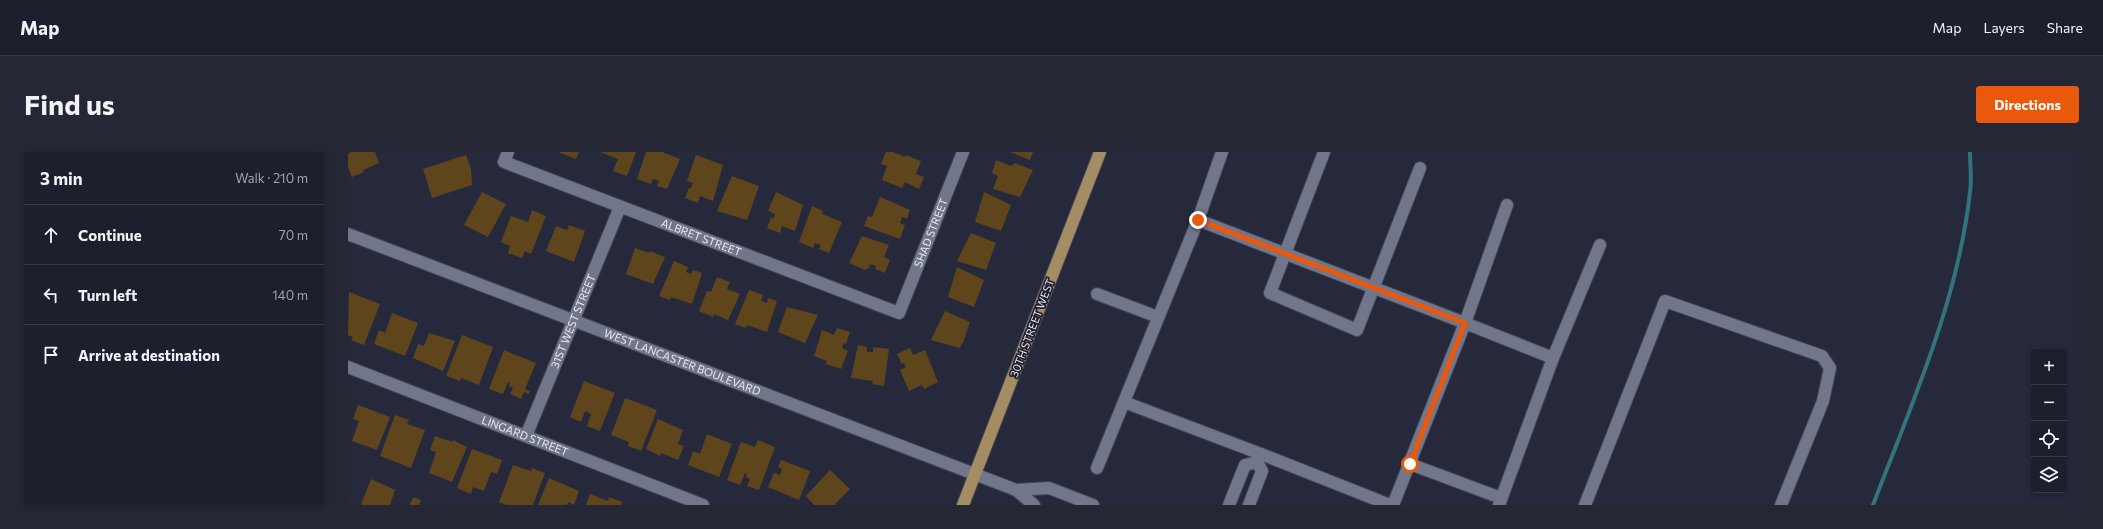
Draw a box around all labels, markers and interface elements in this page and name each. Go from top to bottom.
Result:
text: Map [20,16,59,39]
text: Map [1933,19,1961,36]
text: Layers [1983,19,2025,36]
text: Share [2047,19,2083,36]
button: Directions [1976,86,2079,123]
text: Find us [24,87,115,121]
text: 3 min [40,168,83,189]
text: Walk · 210 m [235,170,308,186]
street label: SHAD STREET [911,196,950,269]
route end [1189,211,1207,229]
street label: ALBRET STREET [659,216,743,258]
icon: ahead [40,224,62,246]
text: Continue [78,226,142,244]
text: 70 m [279,227,308,243]
street label: 31ST WEST STREET [548,272,598,370]
street label: 30TH STREET WEST [1007,277,1056,379]
icon: left [40,284,62,306]
text: Turn left [78,286,137,304]
text: 140 m [272,287,308,303]
street label: WEST LANCASTER BOULEVARD [602,326,763,398]
icon: arrive [40,344,62,366]
text: Arrive at destination [78,346,220,364]
map controls [2031,349,2067,493]
button: + [2031,349,2067,385]
button: − [2031,385,2067,421]
street label: LINGARD STREET [480,413,570,458]
button: locate [2031,421,2067,457]
route start [1401,455,1419,473]
button: layers [2031,457,2067,493]

